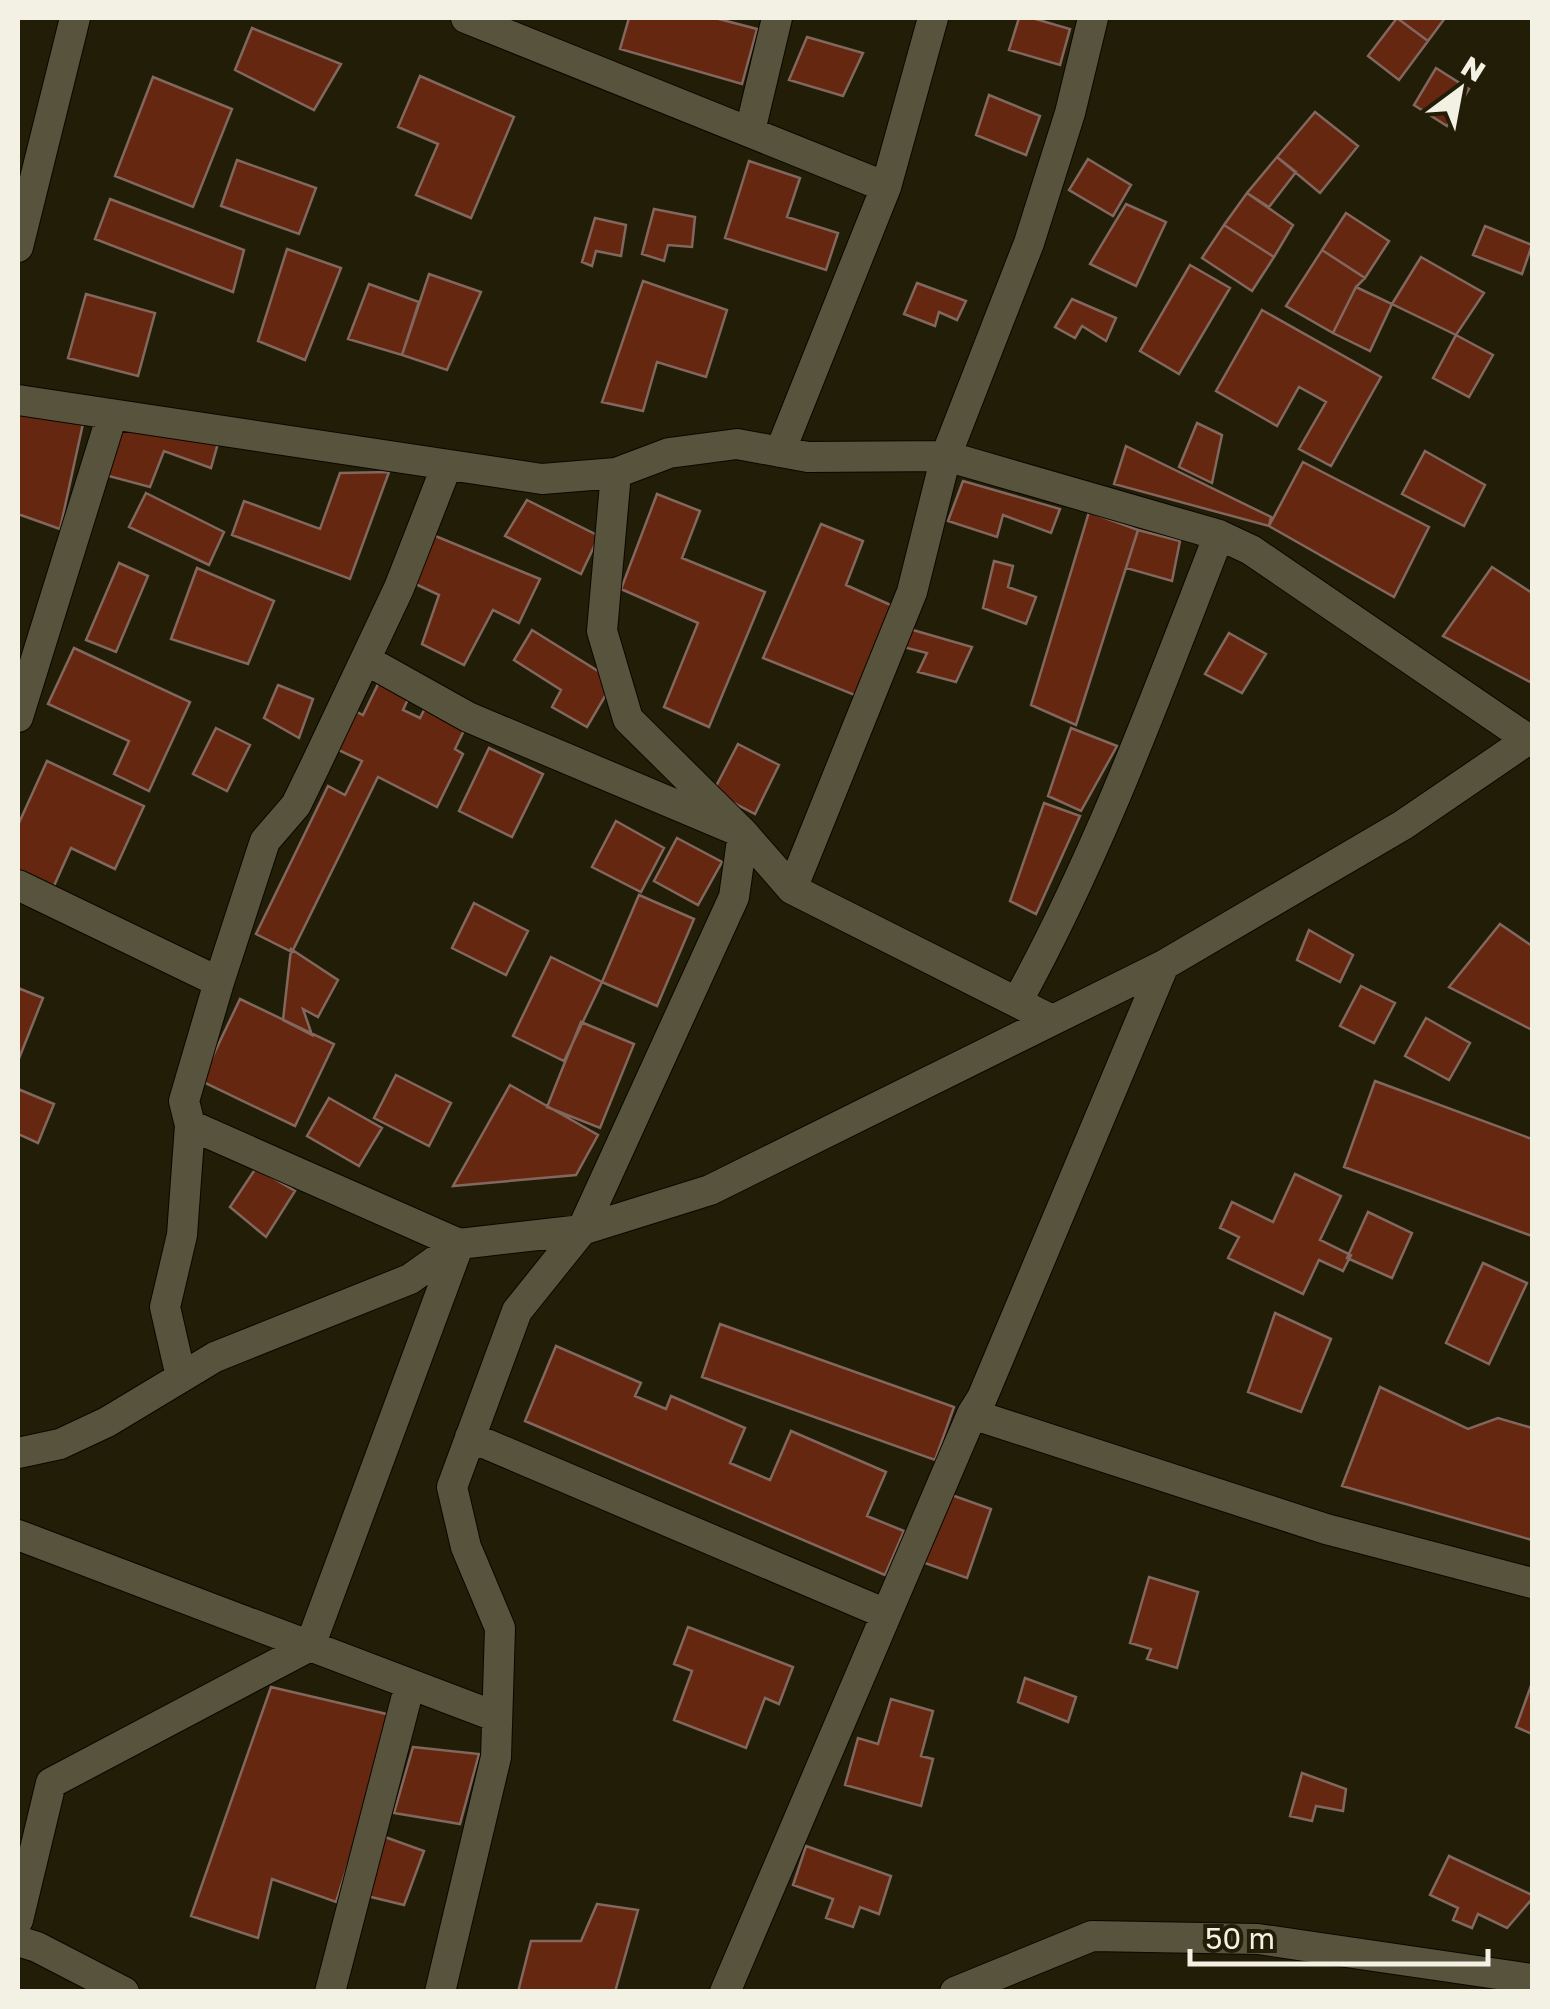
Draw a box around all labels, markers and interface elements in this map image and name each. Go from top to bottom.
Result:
north arrow [1410,40,1510,140]
text: N [1456,49,1491,88]
scale bar [1190,1904,1488,1966]
text: 50 m [1205,1920,1275,1956]

